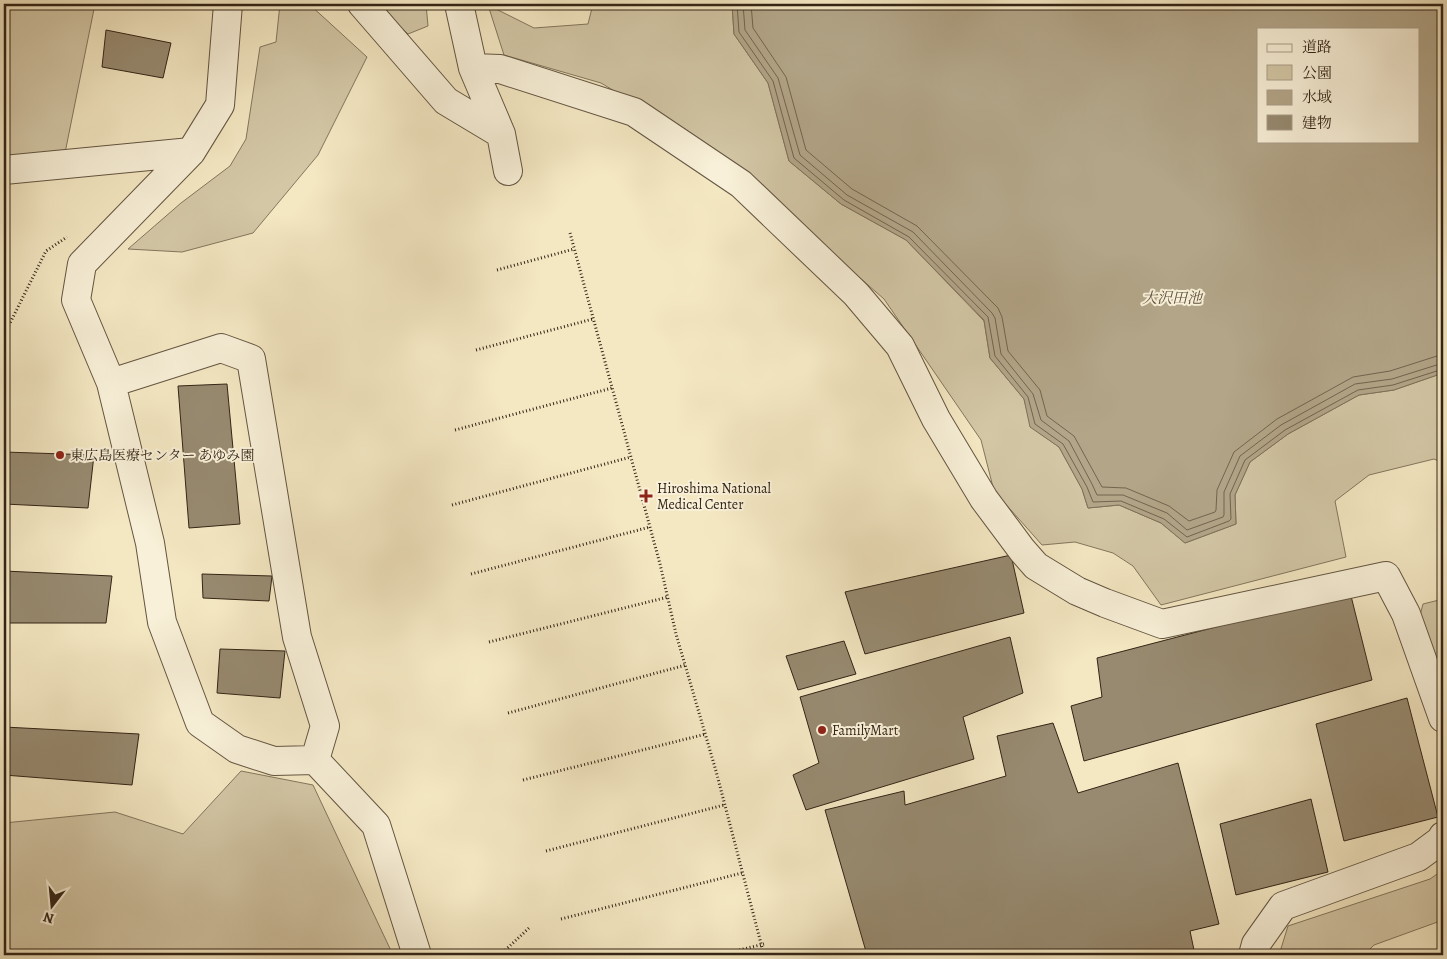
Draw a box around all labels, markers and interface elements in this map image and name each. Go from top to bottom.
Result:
legend [1257,28,1420,142]
text: 道路 [1302,37,1332,57]
text: 公園 [1302,63,1332,83]
text: 水域 [1302,87,1332,107]
text: 建物 [1302,113,1332,133]
water label: 大沢田池 [1142,288,1204,308]
place label: 東広島医療センター あゆみ園 [70,446,254,465]
marker: 東広島医療センター あゆみ園 [54,449,66,461]
place label: Hiroshima National Medical Center [657,479,772,514]
marker: Hiroshima National Medical Center [639,489,653,503]
place label: FamilyMart [832,721,899,740]
marker: FamilyMart [816,724,828,736]
north arrow [28,882,78,932]
text: N [41,907,56,929]

